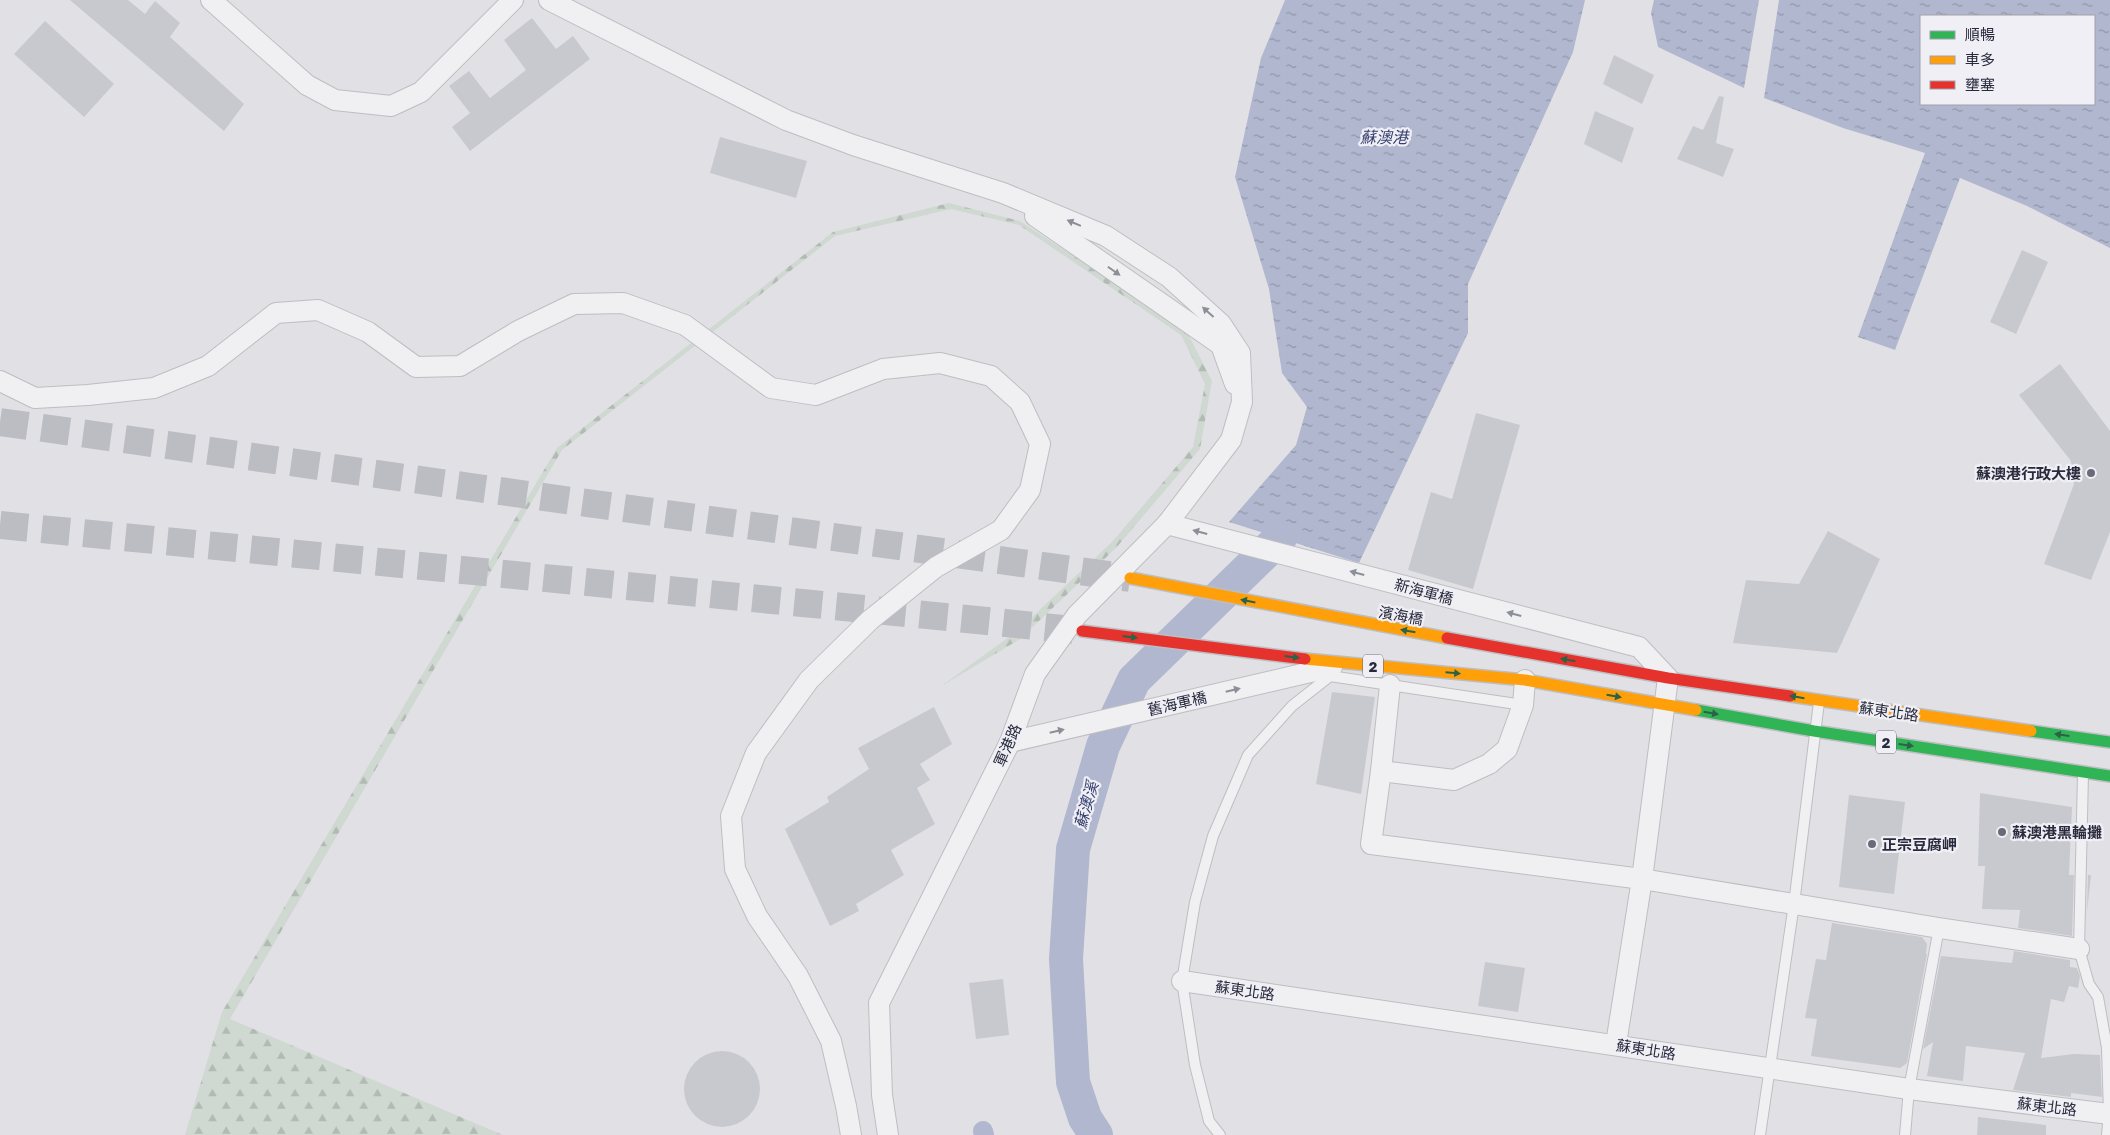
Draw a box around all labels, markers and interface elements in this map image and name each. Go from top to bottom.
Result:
legend [1920,15,2095,105]
text: 順暢 [1965,25,1995,43]
text: 車多 [1965,50,1995,68]
text: 壅塞 [1965,75,1995,93]
water label: 蘇澳港 [1360,127,1410,147]
one-way arrow [1067,218,1081,226]
one-way arrow [1108,266,1121,276]
one-way arrow [1202,307,1215,318]
place label: 蘇澳港行政大樓 [1976,464,2081,482]
marker: 蘇澳港行政大樓 [2085,467,2097,479]
one-way arrow [1192,528,1207,536]
one-way arrow [1350,569,1365,577]
street label: 新海軍橋 [1393,575,1455,607]
one-way arrow [1240,596,1256,604]
street label: 濱海橋 [1377,602,1425,628]
one-way arrow [1507,610,1522,618]
one-way arrow [1400,627,1416,635]
one-way arrow [1123,633,1139,641]
one-way arrow [1284,653,1300,661]
road number: 2 [1363,654,1383,678]
one-way arrow [1560,656,1576,664]
one-way arrow [1446,670,1462,678]
one-way arrow [1225,686,1240,694]
street label: 舊海軍橋 [1146,687,1208,719]
one-way arrow [1606,693,1622,701]
one-way arrow [1788,693,1804,701]
street label: 蘇東北路 [1858,698,1920,724]
one-way arrow [1703,710,1719,718]
street label: 軍港路 [990,721,1024,769]
one-way arrow [1050,727,1065,735]
road number: 2 [1876,730,1896,754]
one-way arrow [2053,731,2069,739]
one-way arrow [1898,741,1914,749]
water label: 蘇澳溪 [1070,777,1103,831]
place label: 蘇澳港黑輪攤 [2012,823,2102,841]
marker: 蘇澳港黑輪攤 [1996,826,2008,838]
place label: 正宗豆腐岬 [1882,835,1957,853]
marker: 正宗豆腐岬 [1866,838,1878,850]
street label: 蘇東北路 [1214,977,1276,1003]
street label: 蘇東北路 [1615,1035,1677,1063]
street label: 蘇東北路 [2016,1093,2078,1119]

